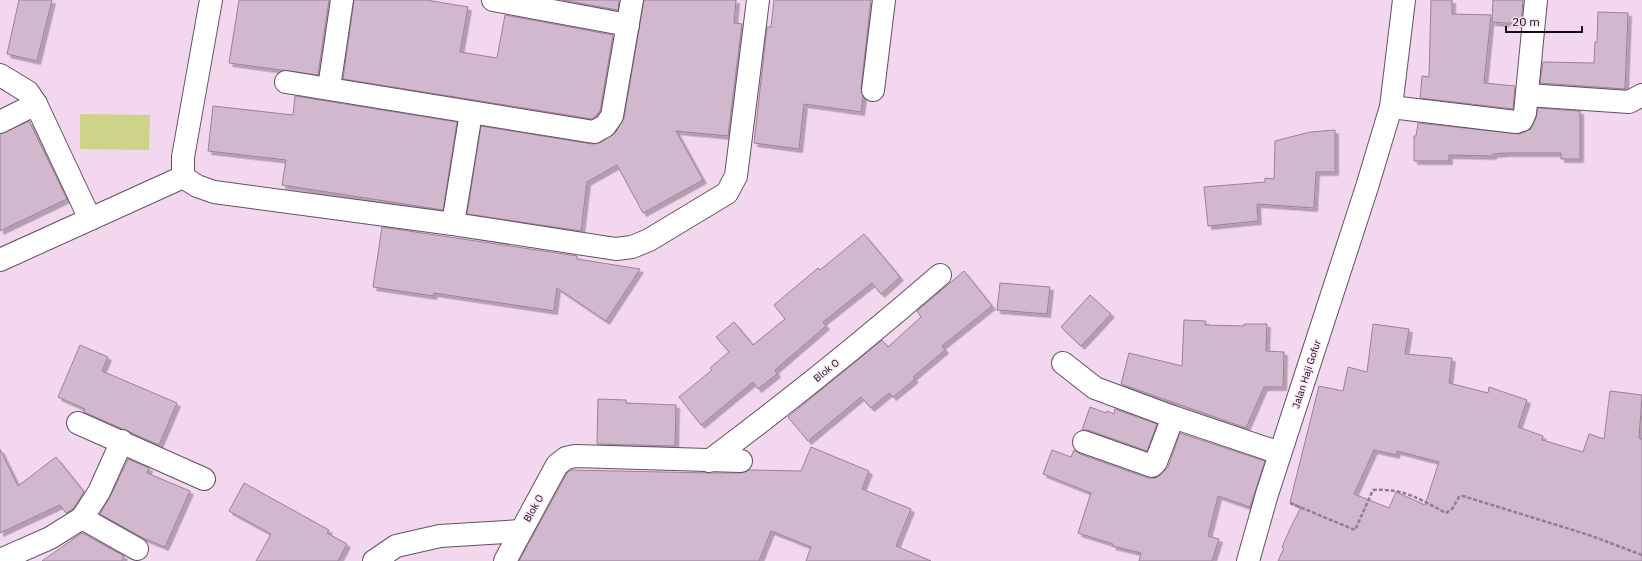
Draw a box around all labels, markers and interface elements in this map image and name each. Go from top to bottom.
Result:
scale bar [1506,8,1582,34]
text: 20 m [1512,14,1540,29]
street label: Jalan Haji Gofur [1289,338,1324,410]
street label: Blok O [811,356,842,385]
street label: Blok O [521,492,546,524]

